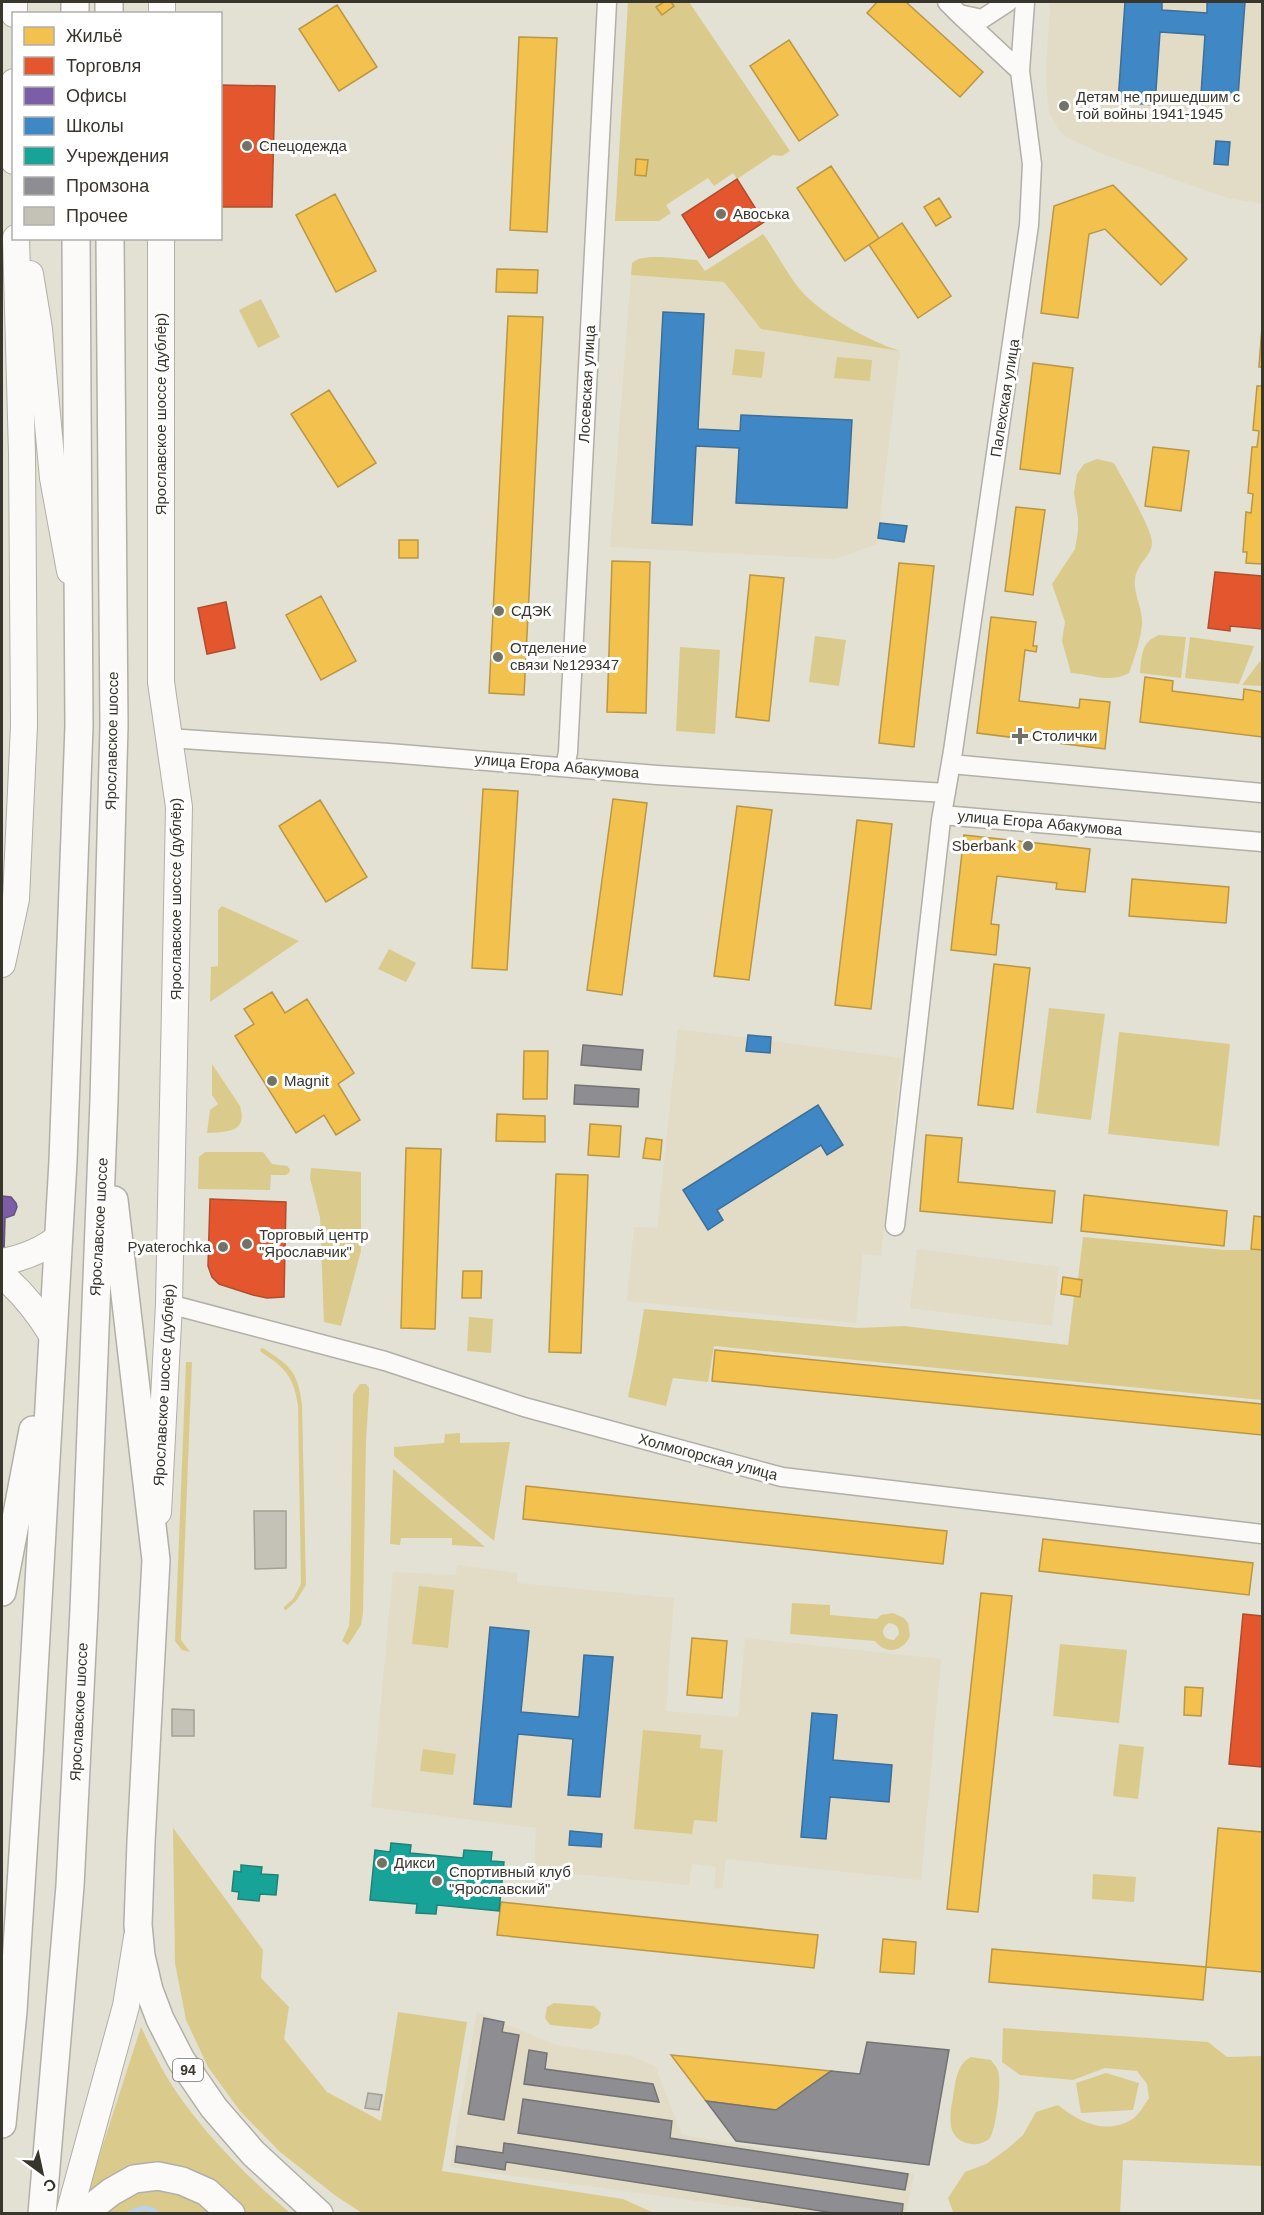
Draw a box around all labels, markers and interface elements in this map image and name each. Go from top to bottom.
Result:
legend [12,12,222,240]
text: Жильё [66,26,123,46]
text: Торговля [66,56,141,76]
text: Офисы [66,86,127,106]
place label: Детям не пришедшим с той войны 1941-1945 [1076,88,1241,122]
marker: Детям не пришедшим с той войны 1941-1945 [1057,99,1071,113]
text: Школы [66,116,124,136]
place label: Спецодежда [259,137,347,154]
marker: Спецодежда [240,139,254,153]
text: Учреждения [66,146,169,166]
text: Промзона [66,176,150,196]
place label: Авоська [733,205,790,222]
text: Прочее [66,206,128,226]
marker: Авоська [714,207,728,221]
street label: Ярославское шоссе (дублёр) [152,313,169,515]
street label: Лосевская улица [575,324,598,443]
street label: Палехская улица [987,337,1022,458]
place label: СДЭК [511,602,551,619]
marker: СДЭК [492,604,506,618]
place label: Отделение связи №129347 [510,639,619,673]
marker: Отделение связи №129347 [491,650,505,664]
street label: Ярославское шоссе [102,671,121,810]
place label: Столички [1032,727,1097,744]
marker: Столички [1013,729,1027,743]
street label: улица Егора Абакумова [474,750,641,781]
street label: Ярославское шоссе (дублёр) [167,798,184,1000]
street label: улица Егора Абакумова [957,807,1124,838]
place label: Sberbank [952,837,1016,854]
marker: Sberbank [1021,839,1035,853]
place label: Magnit [284,1072,330,1089]
marker: Magnit [265,1074,279,1088]
street label: Ярославское шоссе [86,1157,111,1297]
place label: Торговый центр "Ярославчик" [259,1226,369,1260]
marker: Торговый центр "Ярославчик" [240,1237,254,1251]
place label: Pyaterochka [128,1238,212,1255]
marker: Pyaterochka [216,1240,230,1254]
street label: Ярославское шоссе (дублёр) [150,1283,177,1487]
street label: Холмогорская улица [637,1430,780,1483]
street label: Ярославское шоссе [66,1642,91,1782]
place label: Дикси [394,1854,435,1871]
marker: Дикси [375,1856,389,1870]
place label: Спортивный клуб "Ярославский" [449,1863,571,1897]
marker: Спортивный клуб "Ярославский" [430,1874,444,1888]
road number: 94 [173,2059,203,2081]
north arrow [12,2143,72,2203]
text: С [40,2175,59,2196]

